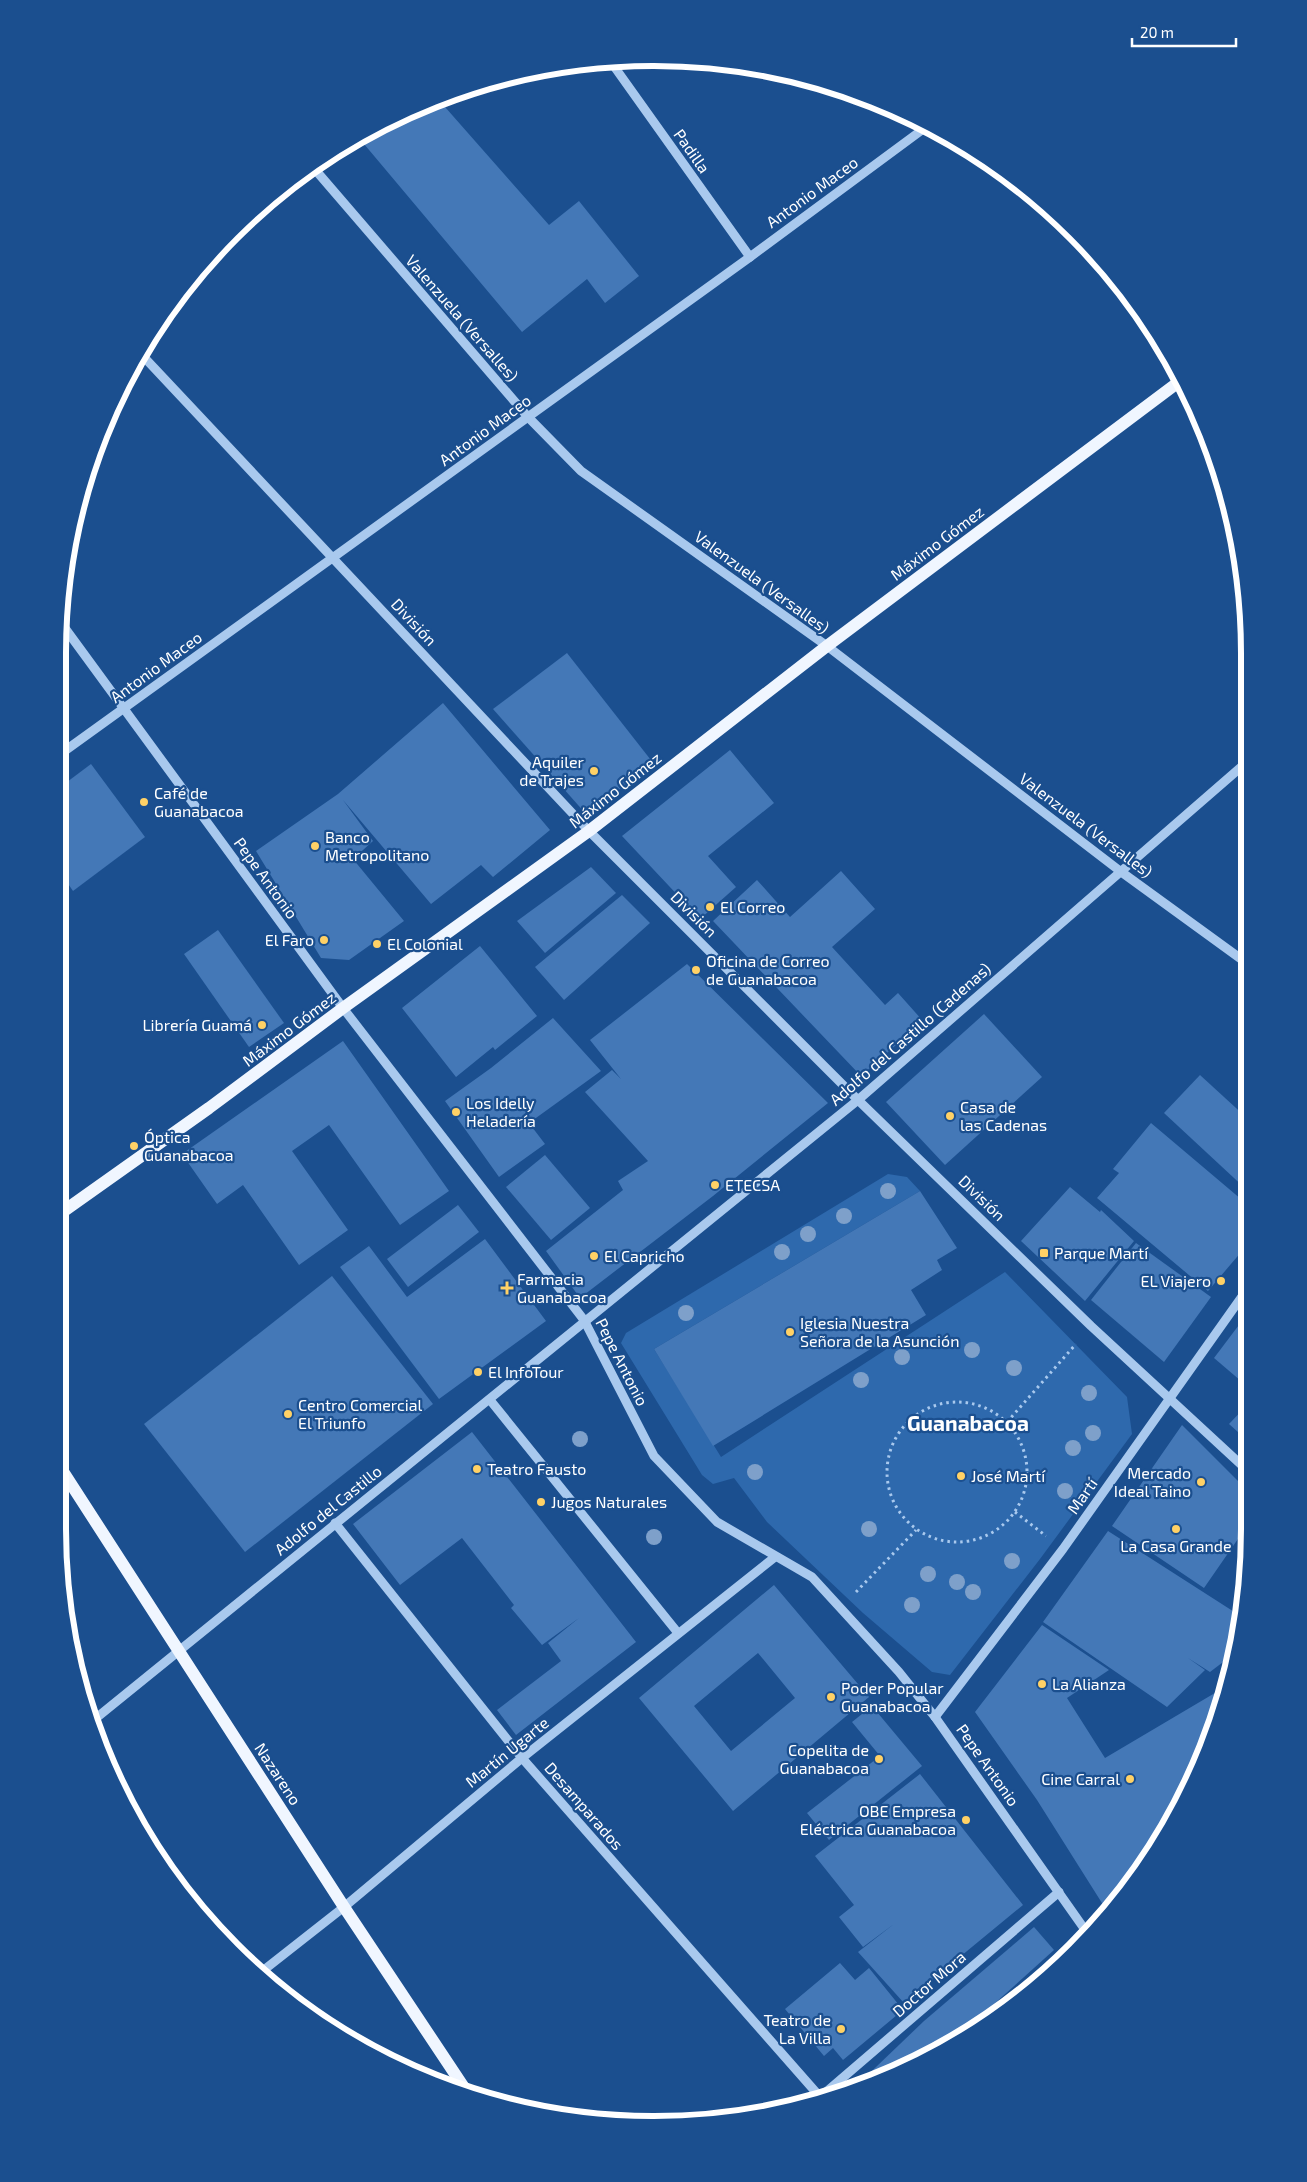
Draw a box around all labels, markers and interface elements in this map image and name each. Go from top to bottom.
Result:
scale bar [1132,15,1236,47]
text: 20 m [1140,23,1174,41]
street label: Padilla [670,125,714,176]
street label: Antonio Maceo [762,152,861,231]
street label: Valenzuela (Versalles) [402,250,523,385]
street label: Antonio Maceo [435,390,534,469]
street label: Máximo Gómez [886,501,987,584]
street label: Valenzuela (Versalles) [691,526,833,637]
street label: División [388,594,441,649]
street label: Antonio Maceo [106,627,205,706]
street label: Máximo Gómez [565,748,665,832]
place label: Aquiler de Trajes [519,752,585,790]
marker: Aquiler de Trajes [588,765,600,777]
street label: Valenzuela (Versalles) [1016,768,1157,881]
place label: Café de Guanabacoa [154,783,244,820]
marker: Café de Guanabacoa [138,796,150,808]
place label: Banco Metropolitano [325,827,429,864]
street label: Pepe Antonio [231,833,302,922]
marker: Banco Metropolitano [309,840,321,852]
street label: División [667,887,721,941]
place label: El Correo [720,897,785,916]
marker: El Correo [704,901,716,913]
place label: El Faro [265,930,314,949]
marker: El Faro [318,934,330,946]
place label: El Colonial [387,934,463,953]
marker: El Colonial [371,938,383,950]
place label: Oficina de Correo de Guanabacoa [706,951,830,988]
street label: Adolfo del Castillo (Cadenas) [825,958,994,1109]
marker: Oficina de Correo de Guanabacoa [690,964,702,976]
street label: Máximo Gómez [238,987,339,1070]
place label: Librería Guamá [142,1015,252,1034]
marker: Librería Guamá [256,1019,268,1031]
place label: Los Idelly Heladería [466,1093,536,1130]
place label: Casa de las Cadenas [960,1097,1047,1134]
marker: Los Idelly Heladería [450,1106,462,1118]
marker: Casa de las Cadenas [944,1110,956,1122]
place label: Óptica Guanabacoa [144,1127,234,1164]
marker: Óptica Guanabacoa [128,1140,140,1152]
street label: División [955,1171,1010,1224]
place label: ETECSA [725,1175,780,1194]
marker: ETECSA [709,1179,721,1191]
place label: Parque Martí [1054,1243,1149,1262]
place label: El Capricho [604,1246,685,1265]
marker: Parque Martí [1038,1247,1050,1259]
marker: El Capricho [588,1250,600,1262]
place label: Farmacia Guanabacoa [517,1269,607,1306]
place label: EL Viajero [1141,1271,1211,1291]
marker: EL Viajero [1215,1275,1227,1287]
marker: Farmacia Guanabacoa [501,1282,513,1294]
place label: Iglesia Nuestra Señora de la Asunción [800,1313,959,1350]
street label: Pepe Antonio [592,1315,653,1409]
marker: Iglesia Nuestra Señora de la Asunción [784,1326,796,1338]
place label: El InfoTour [488,1362,564,1381]
marker: El InfoTour [472,1366,484,1378]
place label: Centro Comercial El Triunfo [298,1395,423,1432]
marker: Centro Comercial El Triunfo [282,1408,294,1420]
district label: Guanabacoa [907,1410,1029,1435]
place label: Teatro Fausto [487,1459,586,1478]
street label: Adolfo del Castillo [270,1461,385,1558]
marker: Teatro Fausto [471,1463,483,1475]
place label: Mercado Ideal Taino [1114,1463,1191,1500]
place label: José Martí [971,1466,1046,1485]
marker: José Martí [955,1470,967,1482]
street label: Martí [1063,1473,1101,1517]
marker: Mercado Ideal Taino [1195,1476,1207,1488]
place label: Jugos Naturales [551,1492,667,1511]
marker: Jugos Naturales [535,1496,547,1508]
marker: La Casa Grande [1170,1523,1182,1535]
place label: La Casa Grande [1120,1536,1232,1555]
place label: La Alianza [1052,1674,1126,1693]
place label: Poder Popular Guanabacoa [841,1678,944,1715]
marker: La Alianza [1036,1678,1048,1690]
marker: Poder Popular Guanabacoa [825,1691,837,1703]
street label: Martín Ugarte [461,1712,552,1791]
street label: Pepe Antonio [953,1720,1024,1809]
street label: Nazareno [251,1739,306,1808]
place label: Copelita de Guanabacoa [779,1740,869,1777]
marker: Copelita de Guanabacoa [873,1753,885,1765]
street label: Desamparados [541,1758,628,1853]
place label: Cine Carral [1041,1769,1120,1788]
marker: Cine Carral [1124,1773,1136,1785]
place label: OBE Empresa Eléctrica Guanabacoa [800,1801,956,1838]
marker: OBE Empresa Eléctrica Guanabacoa [960,1814,972,1826]
street label: Doctor Mora [888,1947,969,2021]
place label: Teatro de La Villa [763,2010,831,2047]
marker: Teatro de La Villa [835,2023,847,2035]

